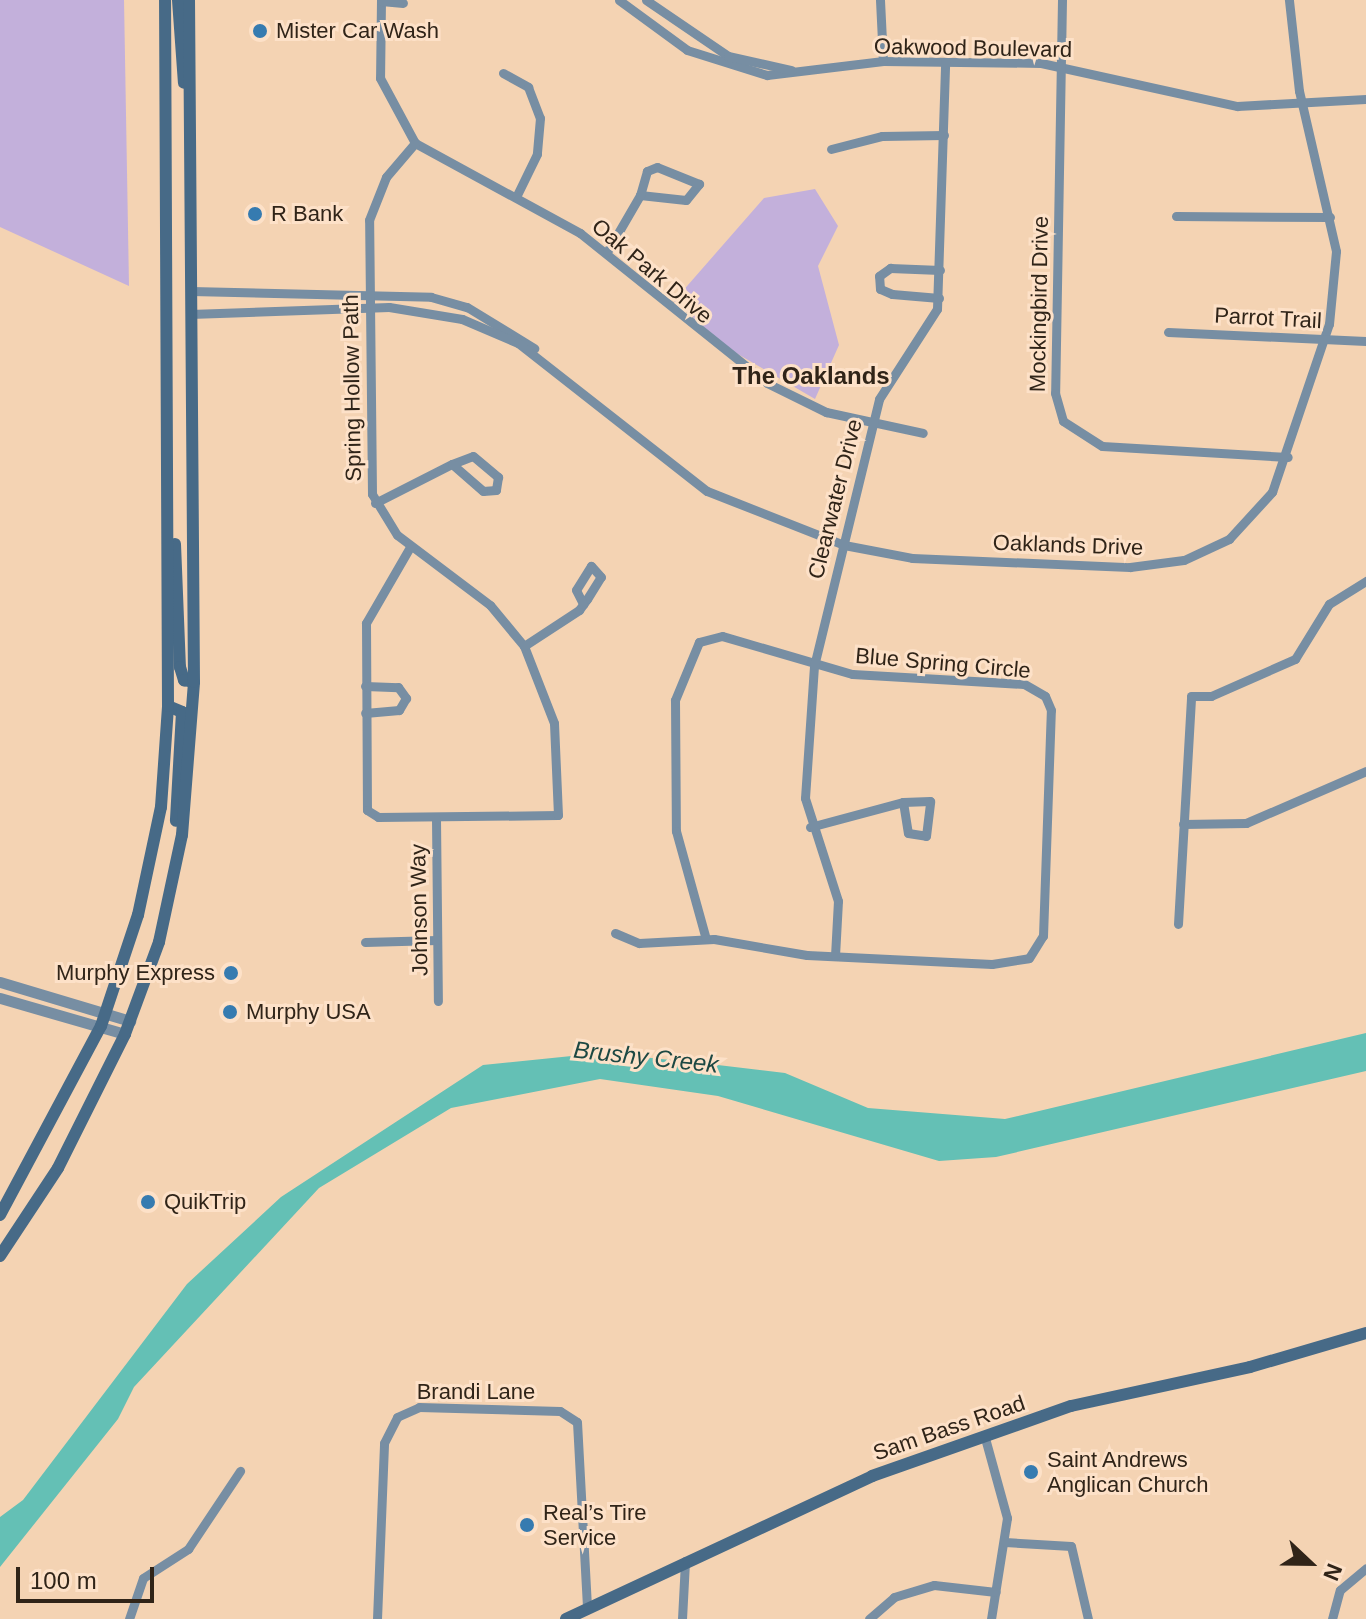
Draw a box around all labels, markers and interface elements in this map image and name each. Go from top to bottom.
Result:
place label: Mister Car Wash [276,18,439,44]
marker: Mister Car Wash [251,22,269,40]
street label: Oakwood Boulevard [874,33,1072,63]
place label: R Bank [271,201,343,227]
marker: R Bank [246,205,264,223]
street label: Oak Park Drive [586,213,718,329]
street label: Mockingbird Drive [1024,216,1054,392]
street label: Spring Hollow Path [337,294,367,482]
street label: Parrot Trail [1213,302,1323,334]
district label: The Oaklands [732,362,890,390]
street label: Clearwater Drive [802,416,868,582]
street label: Oaklands Drive [992,529,1144,561]
street label: Blue Spring Circle [854,642,1032,684]
street label: Johnson Way [405,844,433,976]
place label: Murphy Express [56,960,215,986]
marker: Murphy Express [222,964,240,982]
place label: Murphy USA [246,999,371,1025]
marker: Murphy USA [221,1003,239,1021]
water label: Brushy Creek [572,1035,720,1079]
place label: QuikTrip [164,1189,246,1215]
marker: QuikTrip [139,1193,157,1211]
street label: Brandi Lane [417,1379,535,1405]
street label: Sam Bass Road [870,1390,1028,1466]
place label: Saint Andrews Anglican Church [1047,1446,1208,1498]
marker: Saint Andrews Anglican Church [1022,1463,1040,1481]
place label: Real’s Tire Service [543,1499,647,1550]
marker: Real’s Tire Service [518,1516,536,1534]
north arrow [1270,1523,1350,1603]
scale bar [20,1551,158,1601]
text: N [1318,1560,1347,1584]
text: 100 m [30,1567,97,1594]

